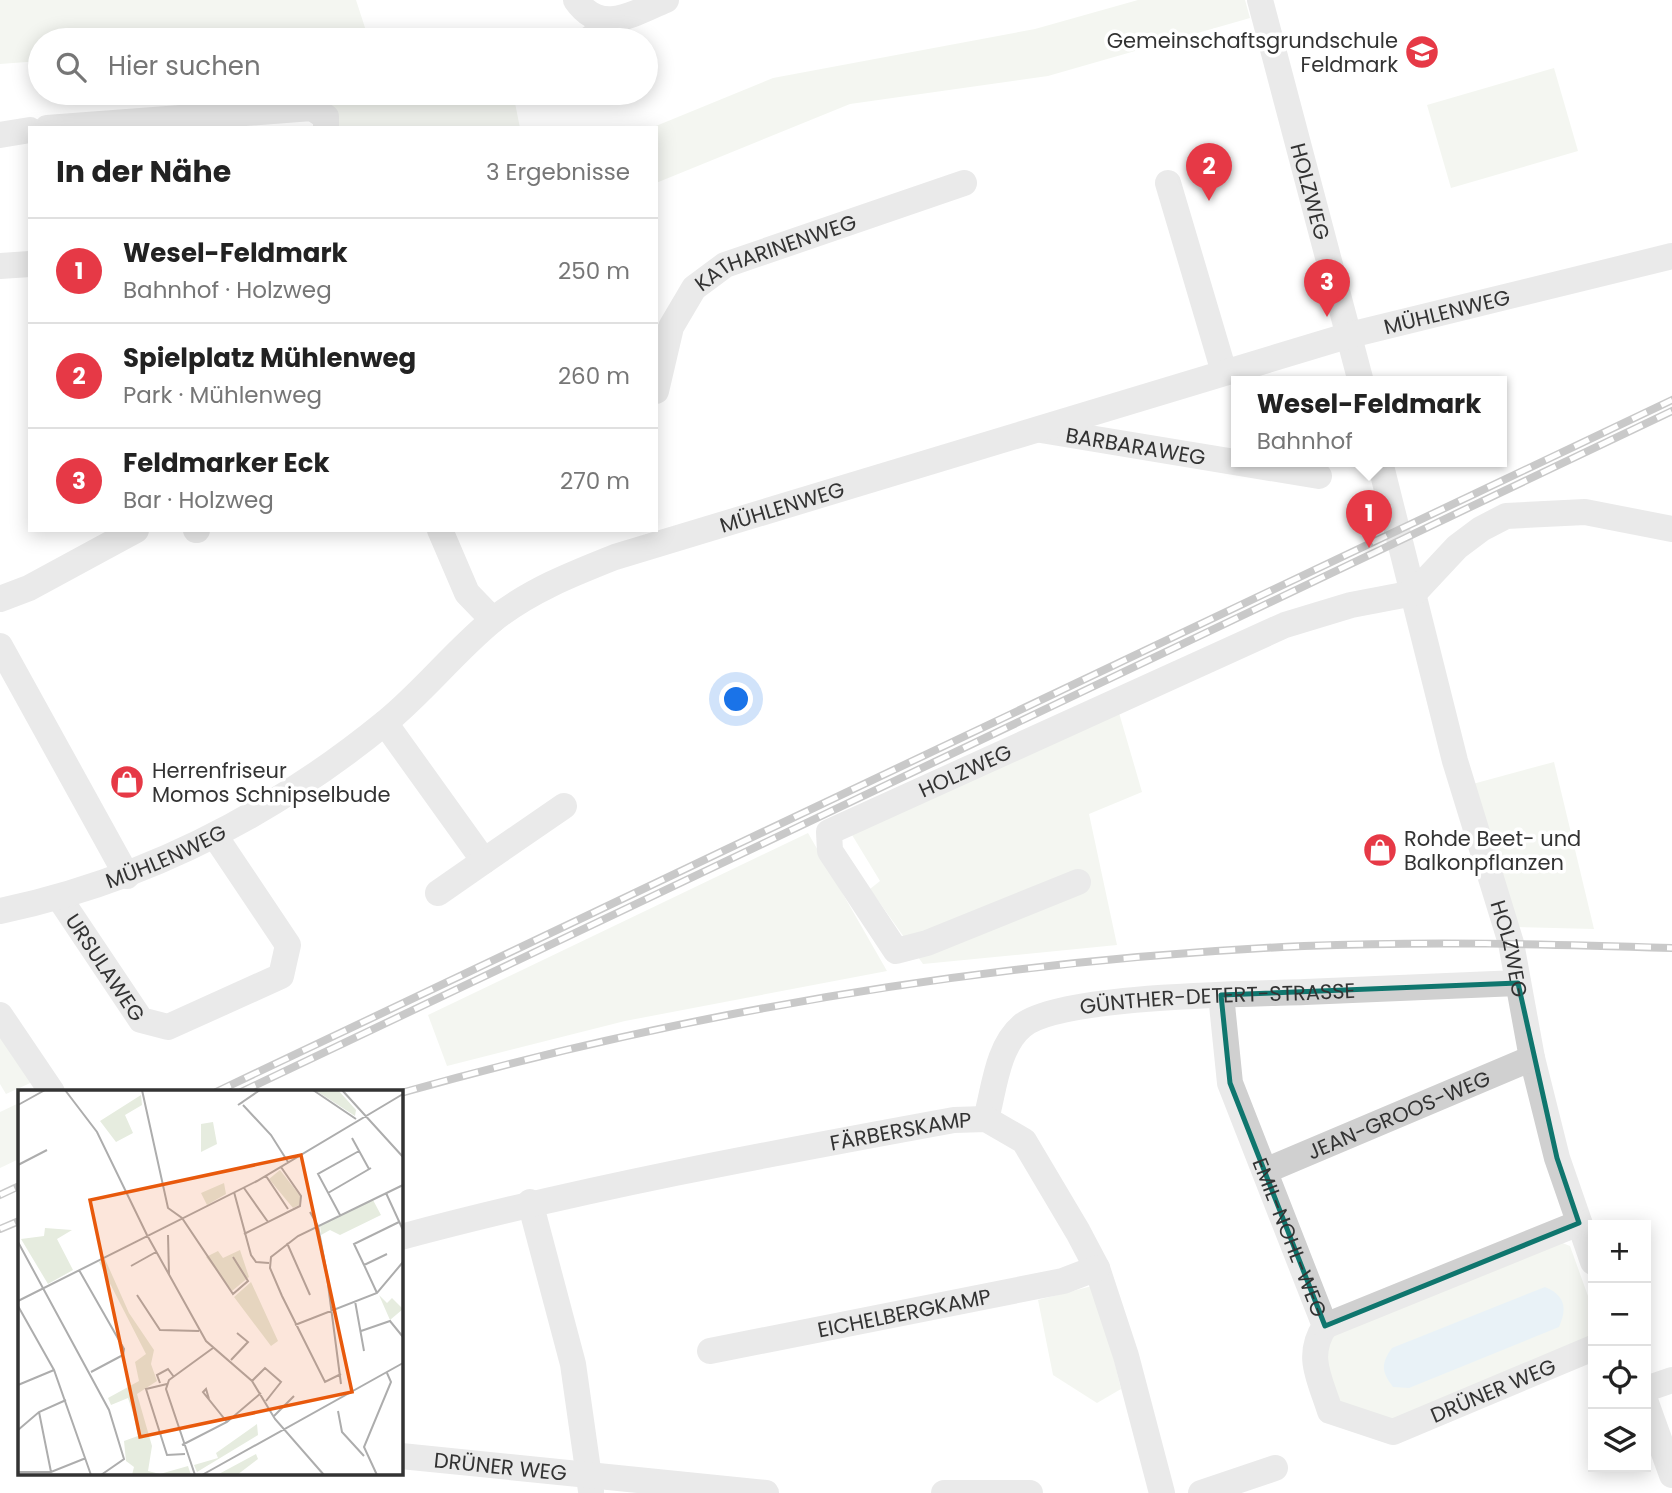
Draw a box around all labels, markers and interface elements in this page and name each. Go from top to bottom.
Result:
place label: Gemeinschaftsgrundschule Feldmark [1107,26,1398,79]
search box [28,28,658,105]
school or university icon: Gemeinschaftsgrundschule Feldmark [1403,33,1441,71]
icon: search [52,48,90,86]
text: Hier suchen [108,48,261,84]
street label: HOLZWEG [1284,140,1337,243]
pin: 2 [1186,143,1232,201]
text: In der Nähe [56,150,231,193]
text: 3 Ergebnisse [486,156,630,188]
street label: KATHARINENWEG [688,207,860,297]
text: Wesel-Feldmark [123,235,348,271]
text: 1 [75,255,83,287]
text: 250 m [558,255,630,287]
pin: 3 [1304,259,1350,317]
text: Bahnhof · Holzweg [123,274,332,306]
street label: MÜHLENWEG [1381,282,1513,341]
text: Spielplatz Mühlenweg [123,340,416,376]
text: 2 [72,360,86,392]
text: 260 m [558,360,630,392]
popup [1231,376,1507,467]
text: Park · Mühlenweg [123,379,322,411]
text: Wesel-Feldmark [1257,386,1481,422]
street label: BARBARAWEG [1064,420,1208,472]
text: Bahnhof [1257,425,1353,457]
text: Feldmarker Eck [123,445,329,481]
text: 3 [72,465,86,497]
text: 270 m [560,465,630,497]
street label: MÜHLENWEG [716,474,848,539]
text: Bar · Holzweg [123,484,274,516]
pin: 1 [1346,490,1392,548]
your location [719,682,753,716]
street label: HOLZWEG [914,737,1016,804]
place label: Herrenfriseur Momos Schnipselbude [152,756,390,809]
shop icon: Herrenfriseur Momos Schnipselbude [108,763,146,801]
street label: MÜHLENWEG [101,817,231,895]
place label: Rohde Beet- und Balkonpflanzen [1404,824,1581,877]
shop icon: Rohde Beet- und Balkonpflanzen [1361,831,1399,869]
street label: HOLZWEG [1484,896,1535,1000]
street label: URSULAWEG [59,907,152,1027]
street label: GÜNTHER-DETERT-STRASSE [1078,975,1356,1021]
street label: JEAN-GROOS-WEG [1303,1063,1494,1166]
inset map [18,1090,402,1476]
street label: FÄRBERSKAMP [827,1105,972,1157]
street label: EMIL-NOHL-WEG [1246,1153,1335,1321]
map controls [1588,1220,1651,1472]
button: + [1588,1220,1651,1283]
street label: EICHELBERGKAMP [815,1281,994,1344]
button: − [1588,1283,1651,1346]
button: locate [1588,1346,1651,1409]
street label: DRÜNER WEG [1426,1351,1560,1429]
button: layers [1588,1409,1651,1472]
street label: DRÜNER WEG [433,1445,568,1487]

